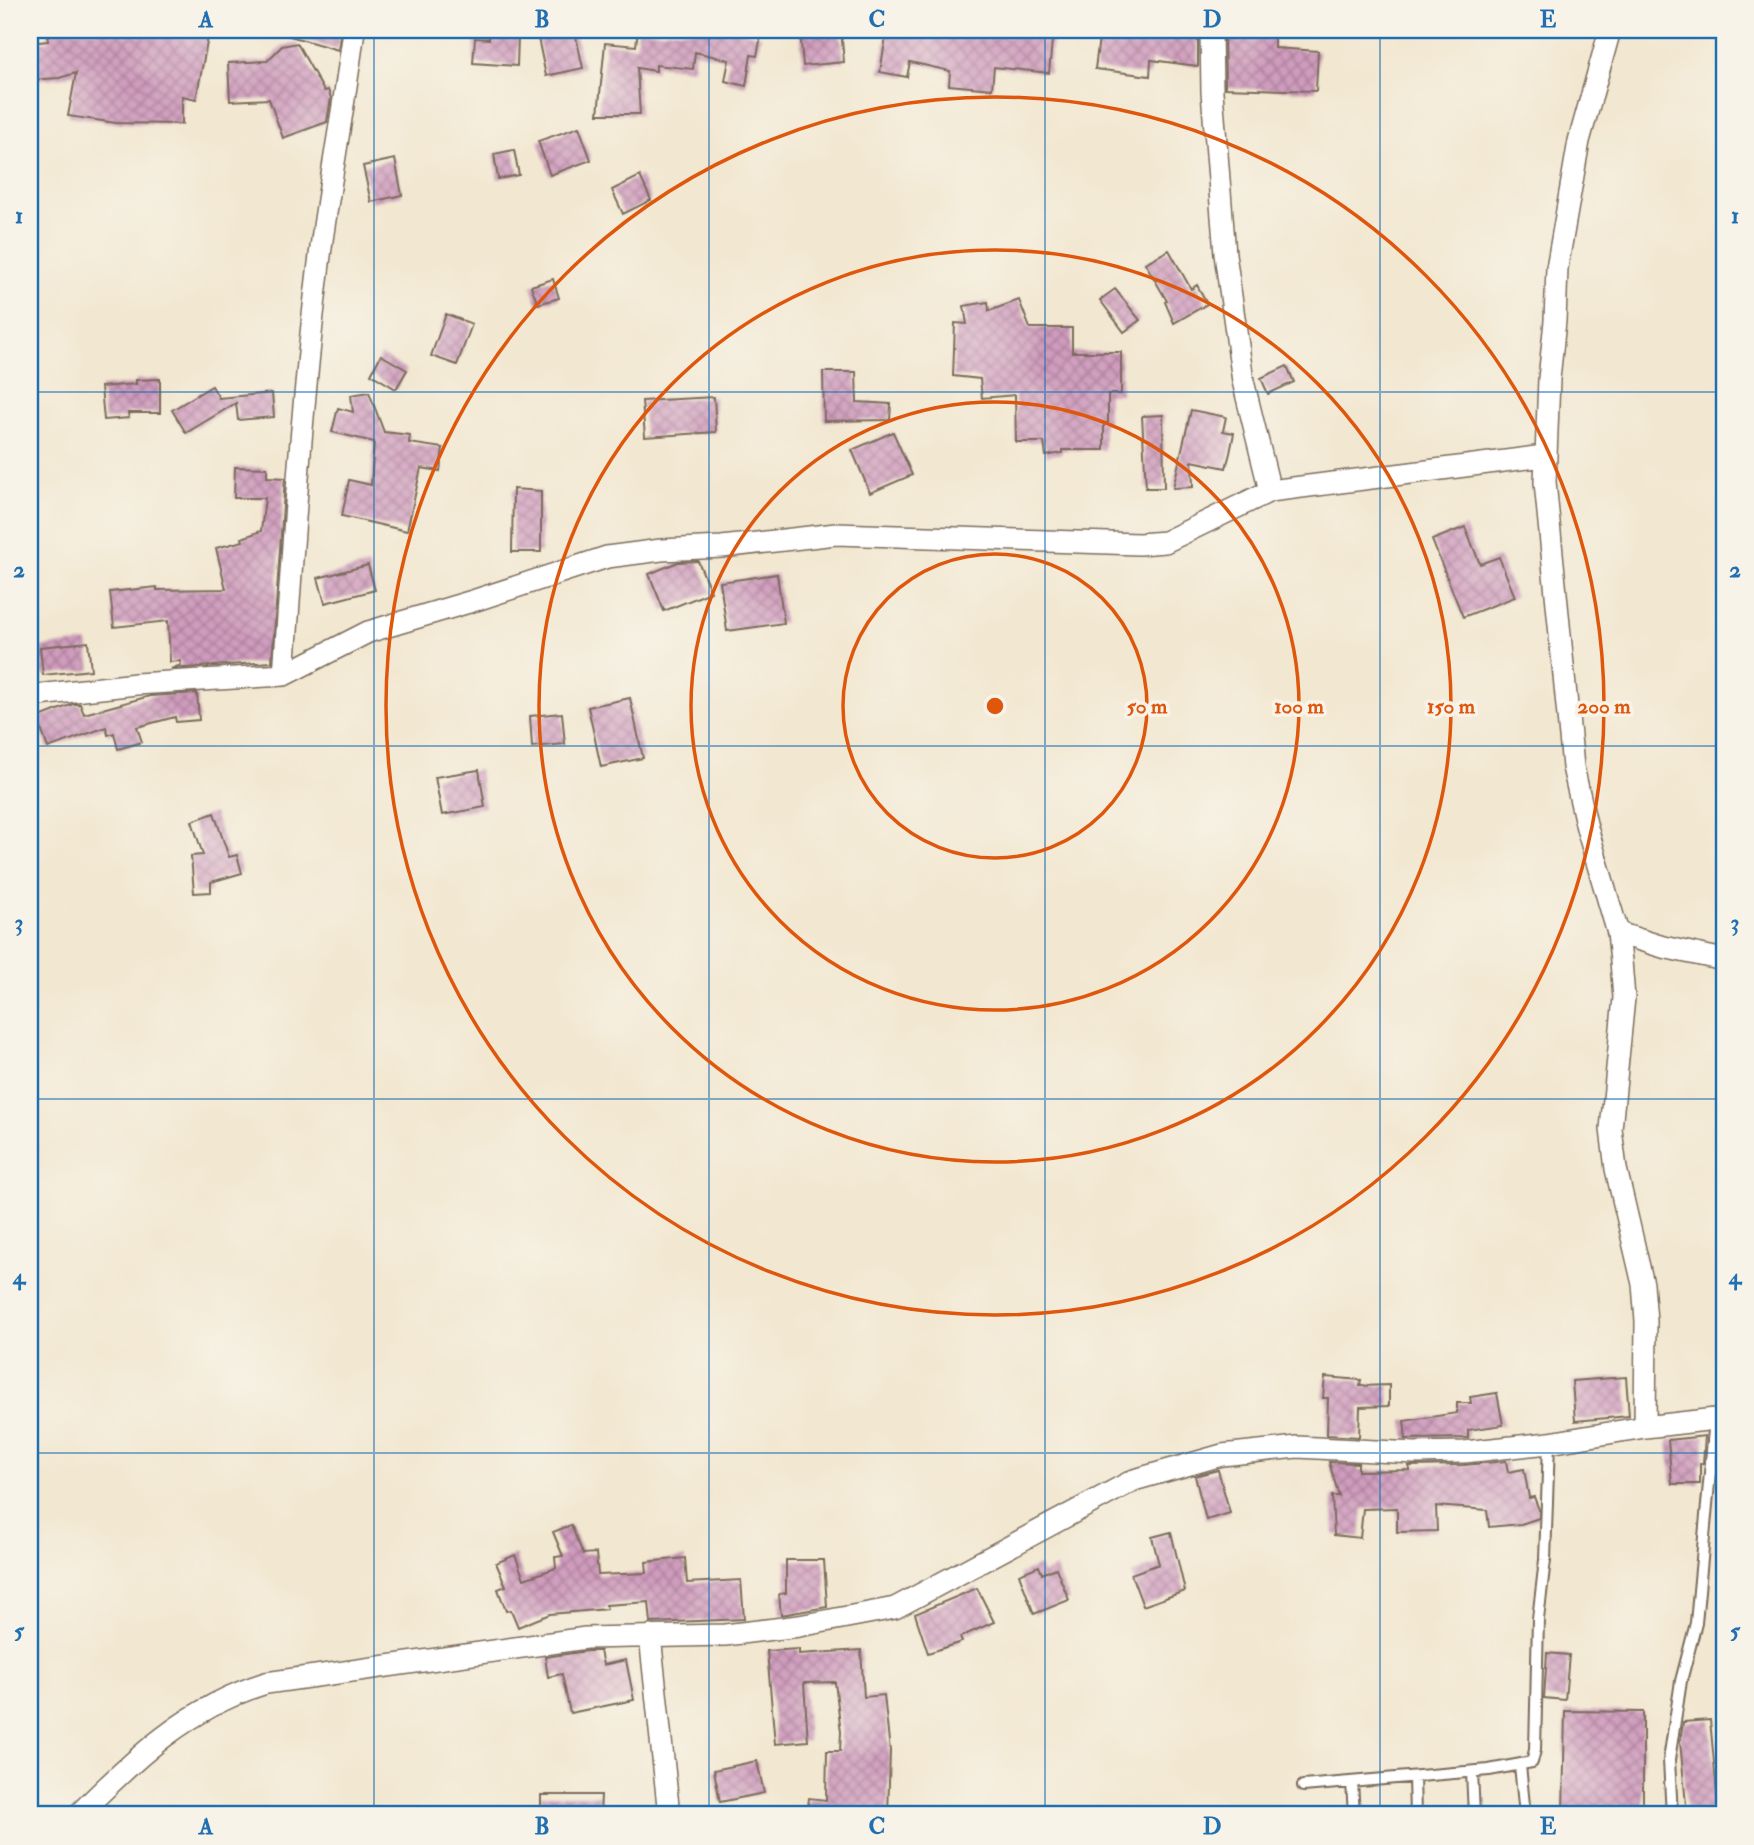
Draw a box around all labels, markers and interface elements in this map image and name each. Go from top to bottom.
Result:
text: A [198,5,214,34]
text: B [534,5,550,34]
text: C [869,5,885,34]
text: D [1203,5,1221,34]
text: E [1540,5,1557,34]
text: 1 [15,201,23,230]
text: 1 [1731,201,1739,230]
text: 2 [13,555,25,584]
text: 2 [1729,555,1741,584]
text: 50 m [1127,693,1168,720]
text: 100 m [1274,693,1325,720]
text: 150 m [1427,693,1476,720]
text: 200 m [1578,693,1631,720]
centre of rings [983,694,1007,718]
text: 3 [15,908,23,937]
text: 3 [1731,908,1739,937]
text: 4 [12,1262,27,1291]
text: 4 [1728,1262,1743,1291]
text: 5 [14,1616,25,1645]
text: 5 [1730,1616,1741,1645]
text: A [198,1812,214,1841]
text: B [534,1812,550,1841]
text: C [869,1812,885,1841]
text: D [1203,1812,1221,1841]
text: E [1540,1812,1557,1841]

